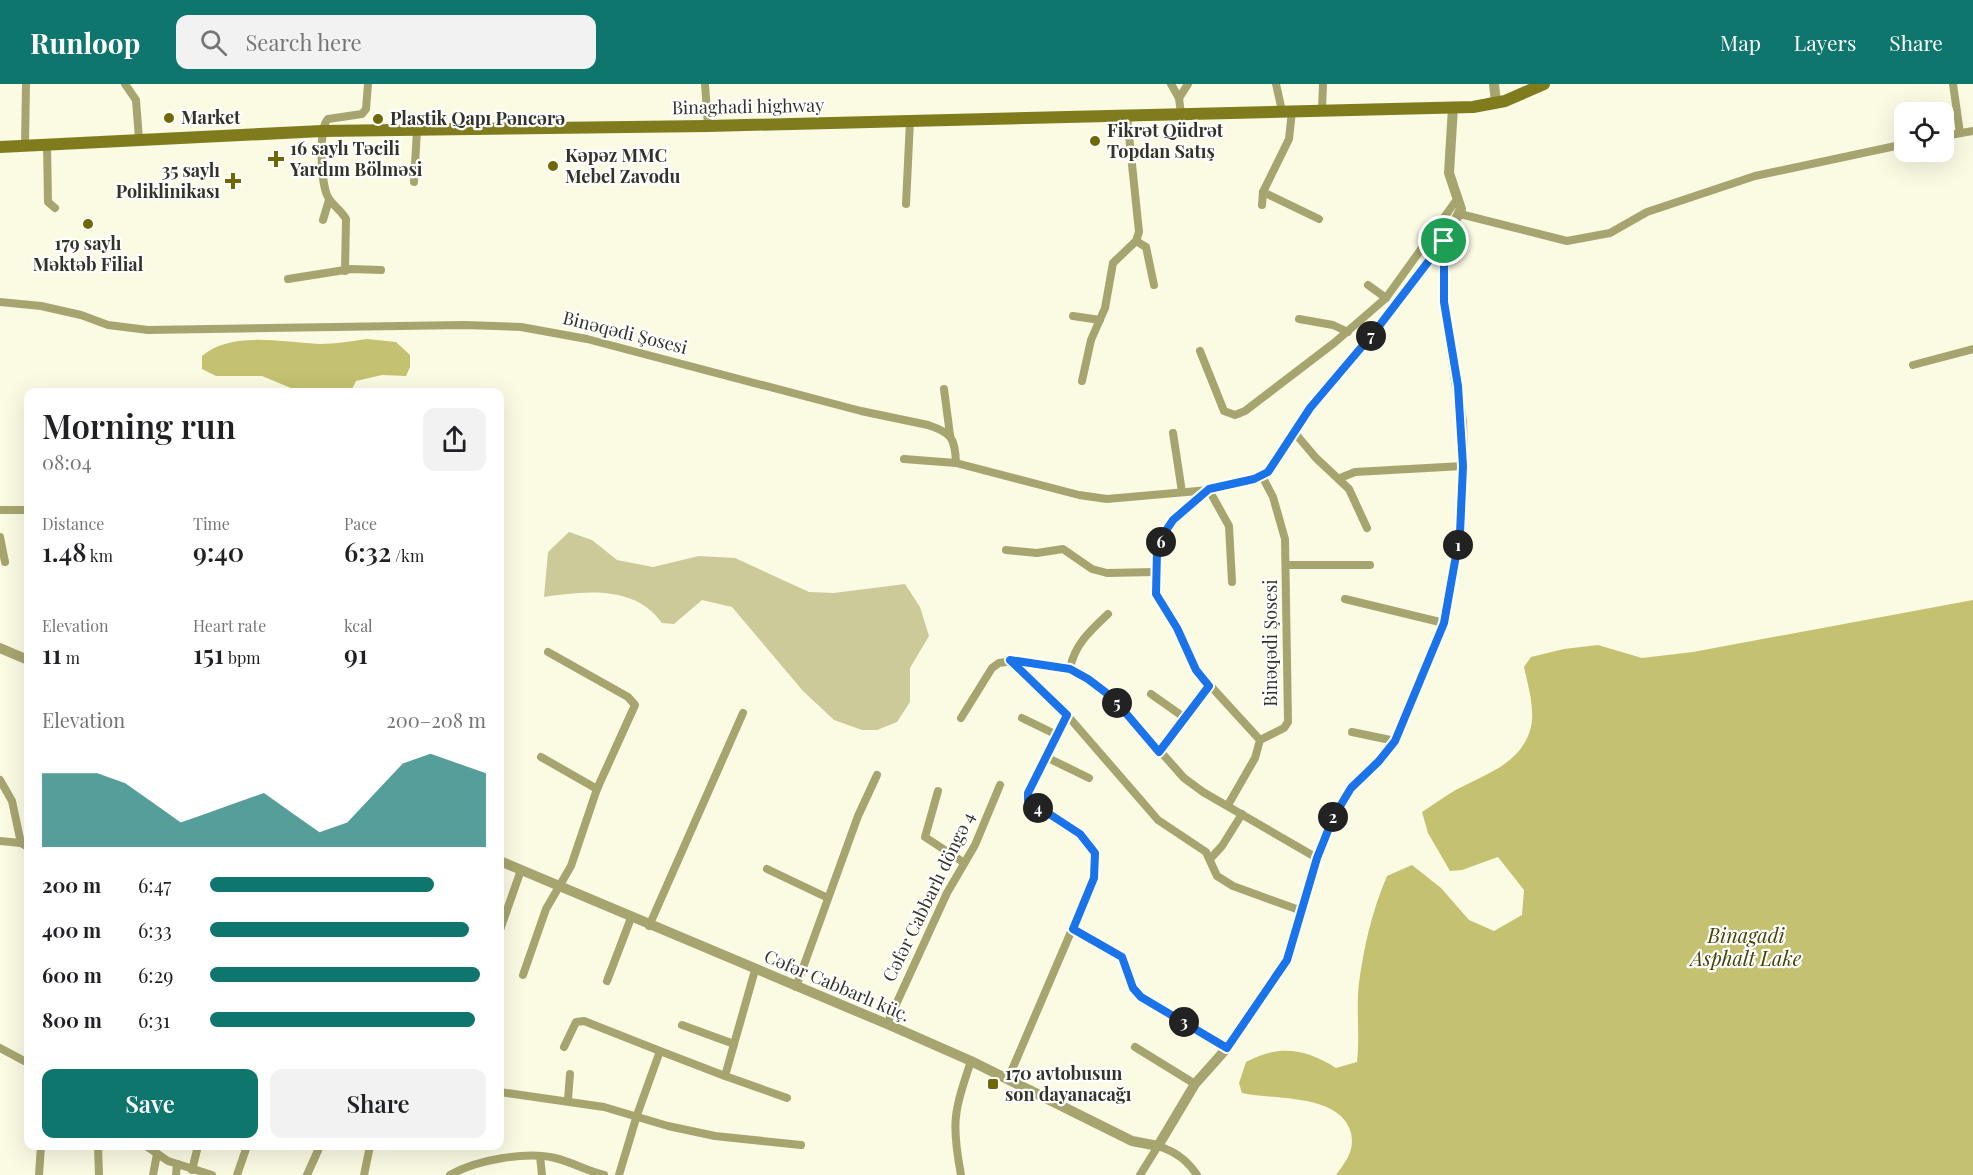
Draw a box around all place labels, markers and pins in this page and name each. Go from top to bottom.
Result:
place label: Market [181,105,241,129]
place label: Plastik Qapı Pəncərə [390,106,565,130]
marker: Market [162,111,176,125]
marker: Plastik Qapı Pəncərə [371,112,385,126]
place label: Fikrət Qüdrət Topdan Satış [1107,118,1224,163]
marker: Fikrət Qüdrət Topdan Satış [1088,134,1102,148]
place label: 16 saylı Təcili Yardım Bölməsi [289,136,423,181]
place label: Kəpəz MMC Mebel Zavodu [565,143,681,188]
marker: 16 saylı Təcili Yardım Bölməsi [267,150,285,168]
place label: 35 saylı Poliklinikası [116,158,220,203]
marker: Kəpəz MMC Mebel Zavodu [546,159,560,173]
marker: 35 saylı Poliklinikası [224,172,242,190]
pin [1418,215,1469,266]
marker: 179 saylı Məktəb Filial [81,217,95,231]
place label: 179 saylı Məktəb Filial [33,231,144,276]
pin: 7 [1356,321,1386,351]
pin: 6 [1146,527,1176,557]
pin: 1 [1443,530,1473,560]
pin: 5 [1102,688,1132,718]
pin: 4 [1023,793,1053,823]
pin: 2 [1318,802,1348,832]
pin: 3 [1169,1007,1199,1037]
place label: 170 avtobusun son dayanacağı [1005,1061,1132,1106]
marker: 170 avtobusun son dayanacağı [986,1077,1000,1091]

